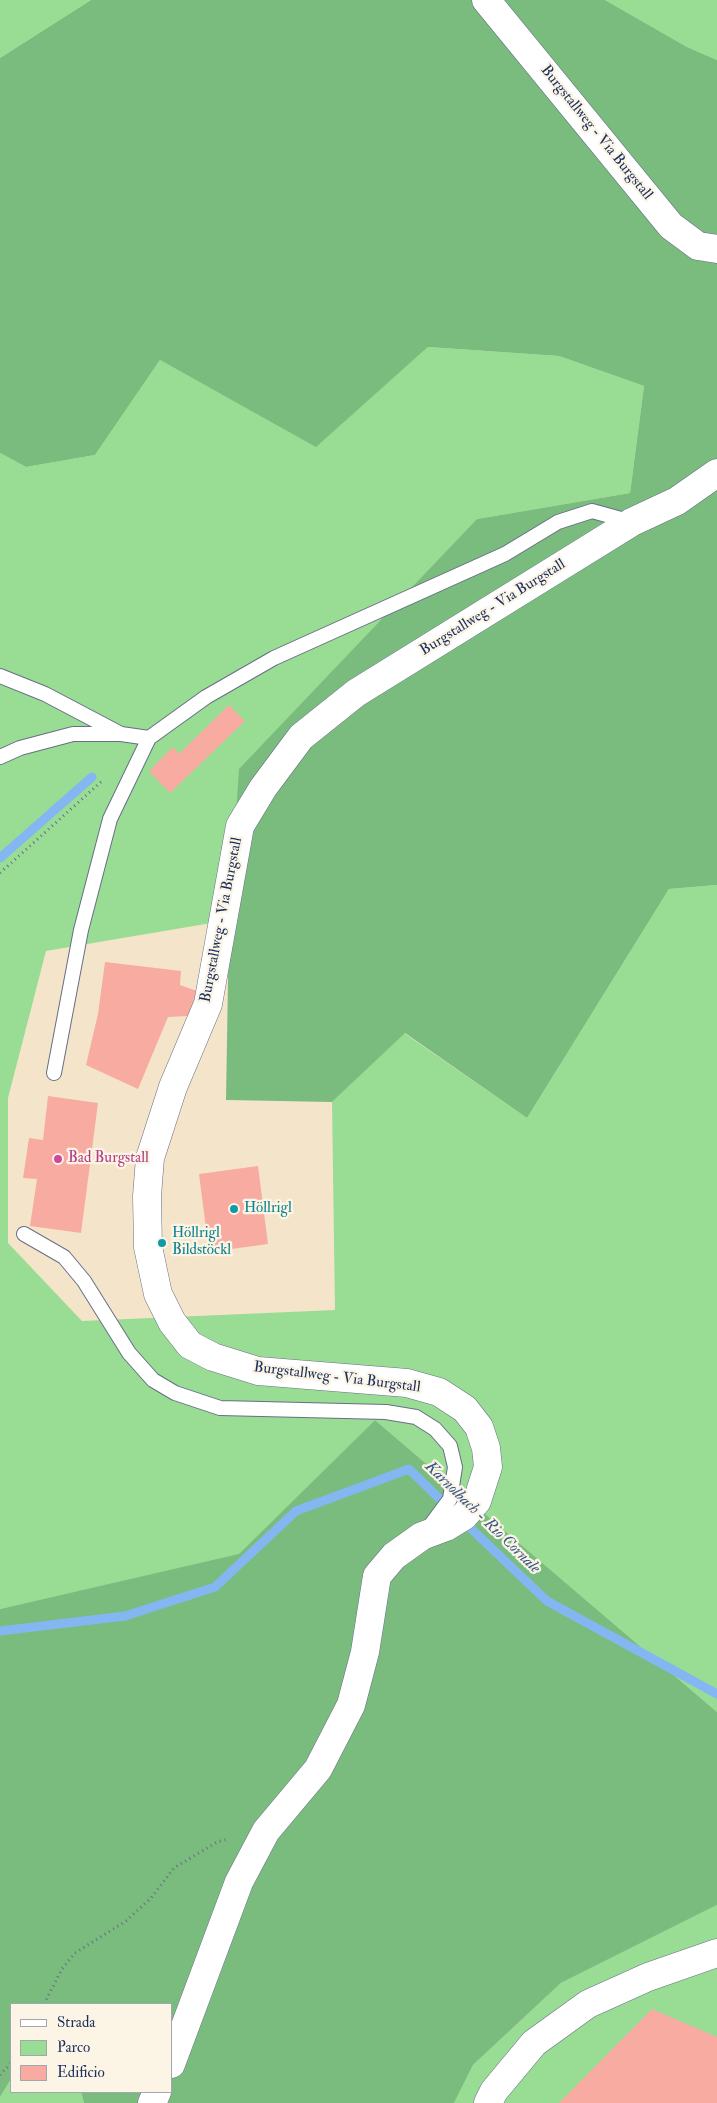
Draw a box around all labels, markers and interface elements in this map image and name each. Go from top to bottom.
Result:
street label: Burgstallweg - Via Burgstall [536,62,656,204]
street label: Burgstallweg - Via Burgstall [417,556,569,660]
street label: Burgstallweg - Via Burgstall [197,836,247,1004]
place label: Bad Burgstall [68,1150,149,1168]
marker: Bad Burgstall [52,1153,64,1165]
place label: Höllrigl [244,1200,292,1218]
marker: Höllrigl [228,1203,240,1215]
place label: Höllrigl Bildstöckl [172,1225,231,1260]
marker: Höllrigl Bildstöckl [156,1237,168,1249]
street label: Burgstallweg - Via Burgstall [253,1359,421,1397]
water label: Karnolbach - Rio Cornale [420,1458,544,1578]
legend [10,2003,172,2093]
text: Strada [57,2013,96,2032]
text: Parco [57,2038,90,2057]
text: Edificio [57,2063,105,2082]

